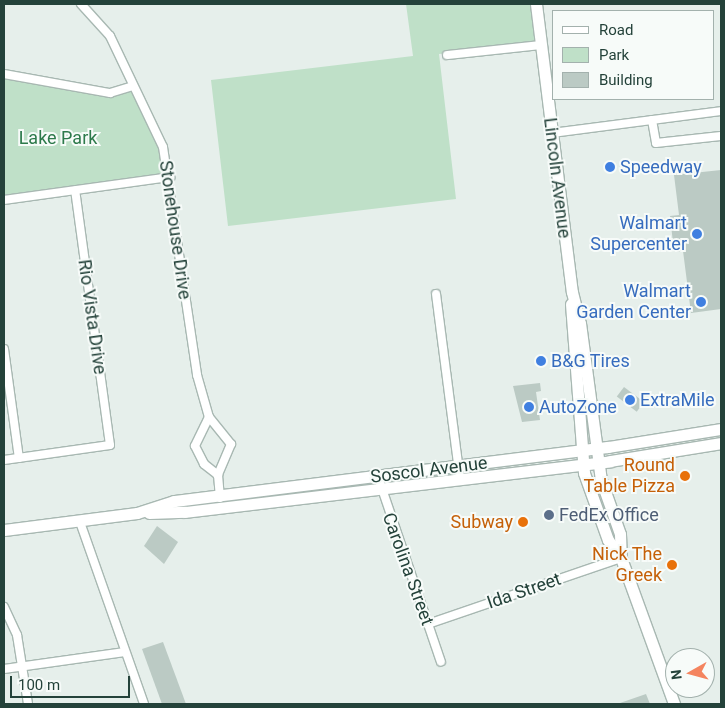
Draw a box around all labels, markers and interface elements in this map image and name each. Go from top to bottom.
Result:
legend [552,10,715,100]
text: Road [599,21,633,39]
text: Park [599,46,629,64]
text: Building [599,71,653,89]
street label: Lincoln Avenue [539,116,575,240]
park label: Lake Park [19,127,97,149]
place label: Speedway [620,156,702,178]
street label: Stonehouse Drive [155,159,195,301]
marker: Speedway [604,161,616,173]
place label: Walmart Supercenter [590,213,687,255]
marker: Walmart Supercenter [691,228,703,240]
street label: Rio Vista Drive [73,258,111,376]
place label: Walmart Garden Center [576,281,691,324]
marker: Walmart Garden Center [695,296,707,308]
place label: B&G Tires [551,350,630,372]
marker: B&G Tires [535,355,547,367]
place label: ExtraMile [640,389,715,411]
marker: ExtraMile [624,394,636,406]
place label: AutoZone [539,396,617,418]
marker: AutoZone [523,401,535,413]
street label: Soscol Avenue [369,452,489,488]
place label: Round Table Pizza [584,455,675,498]
marker: Round Table Pizza [679,470,691,482]
place label: FedEx Office [559,504,659,526]
marker: FedEx Office [543,509,555,521]
street label: Carolina Street [378,510,438,628]
place label: Subway [451,511,513,533]
marker: Subway [517,516,529,528]
place label: Nick The Greek [592,544,662,586]
marker: Nick The Greek [666,559,678,571]
street label: Ida Street [484,568,564,614]
north arrow [665,648,715,698]
scale bar [12,666,132,698]
text: N [668,669,685,681]
text: 100 m [18,676,60,694]

